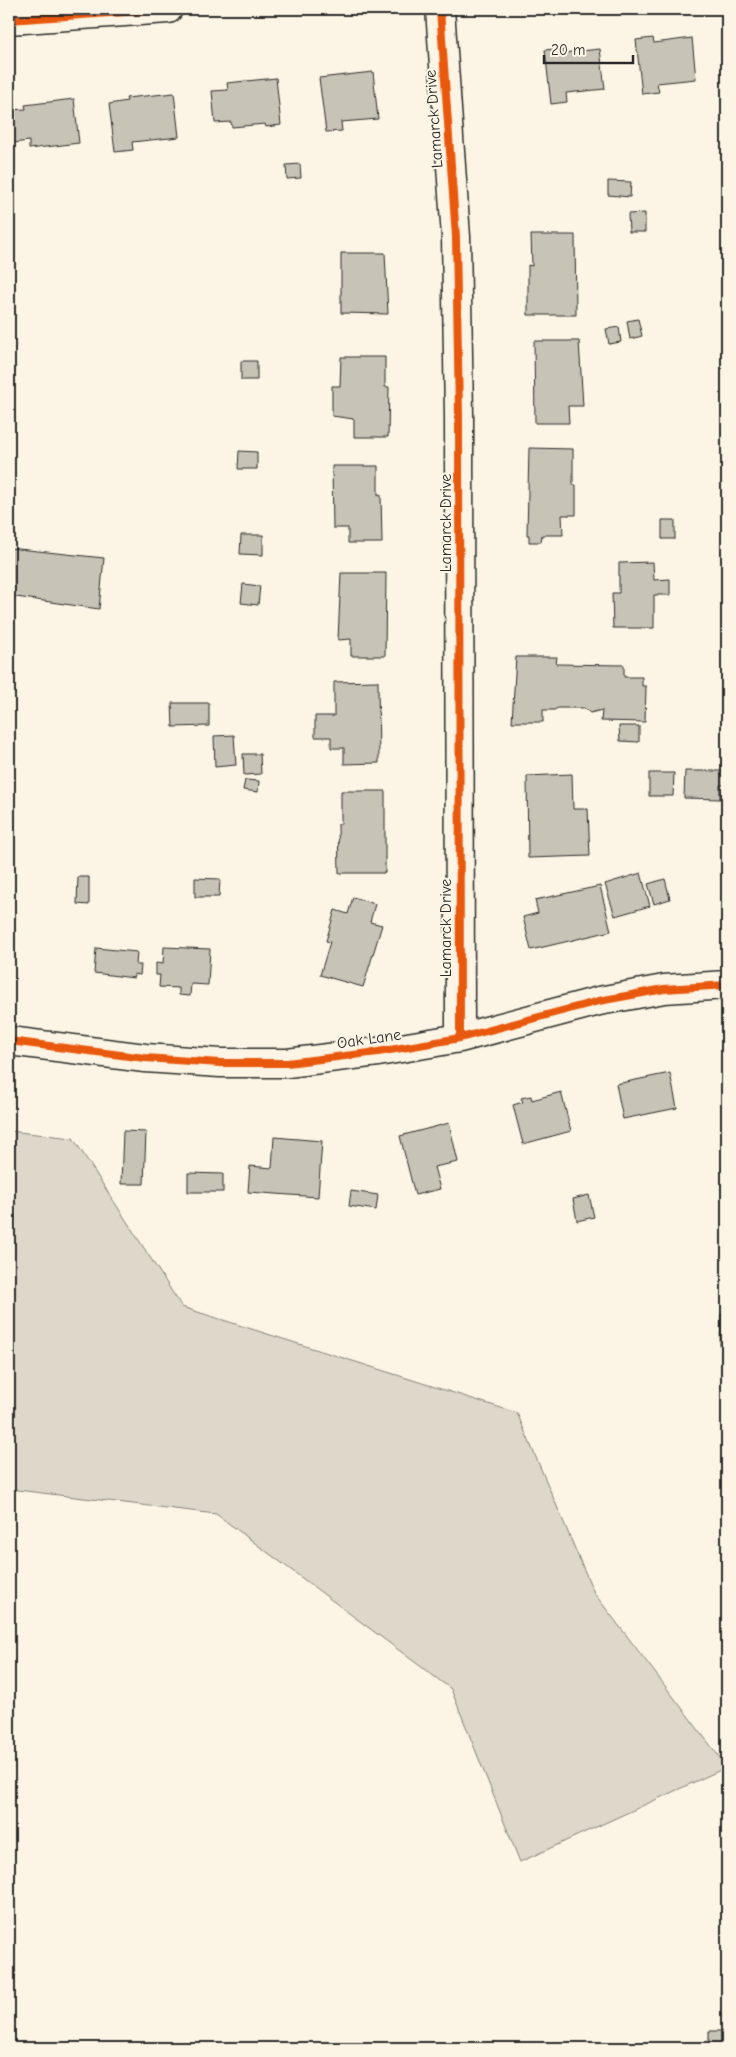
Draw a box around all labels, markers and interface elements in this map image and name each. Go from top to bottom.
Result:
scale bar [544,32,632,64]
text: 20 m [551,41,585,59]
street label: Lamarck Drive [422,69,446,169]
street label: Lamarck Drive [437,474,455,572]
street label: Lamarck Drive [437,879,455,977]
street label: Oak Lane [336,1026,402,1052]

